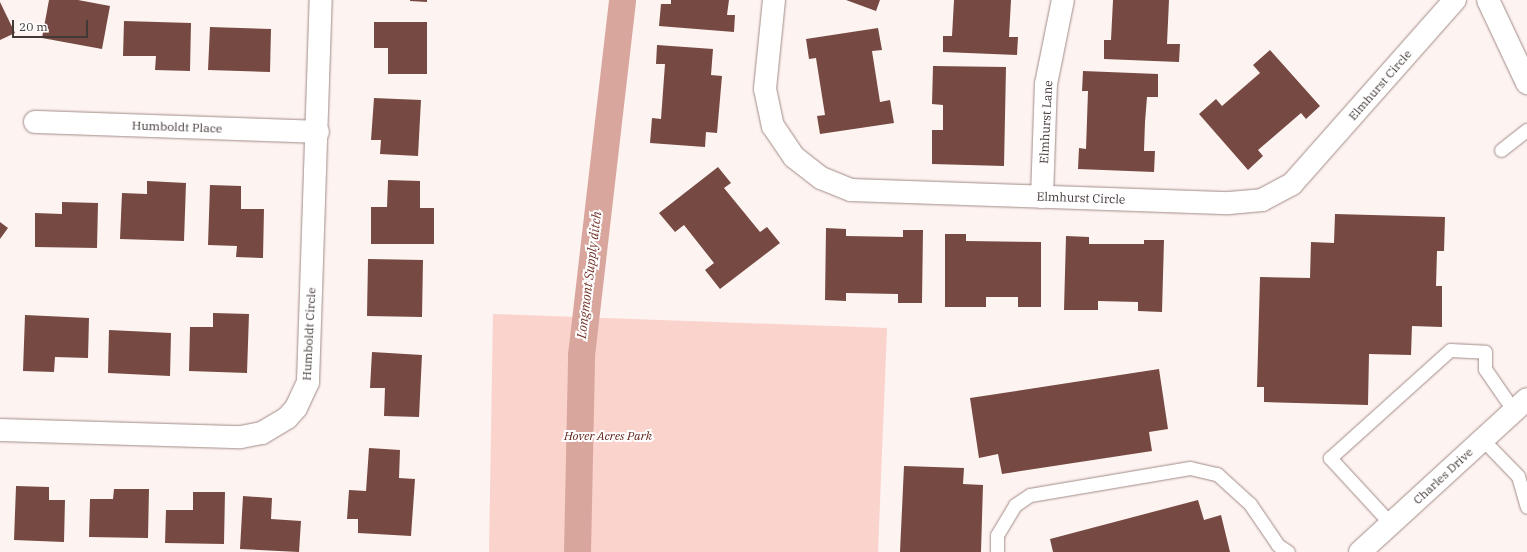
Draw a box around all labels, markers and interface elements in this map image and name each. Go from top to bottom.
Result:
scale bar [14,12,90,38]
text: 20 m [19,19,48,34]
street label: Elmhurst Circle [1345,47,1415,123]
street label: Elmhurst Lane [1037,80,1055,164]
street label: Humboldt Place [132,118,222,136]
street label: Elmhurst Circle [1036,189,1126,207]
water label: Longmont Supply ditch [574,211,606,339]
street label: Humboldt Circle [299,287,319,381]
park label: Hover Acres Park [564,429,652,443]
street label: Charles Drive [1410,445,1476,507]

